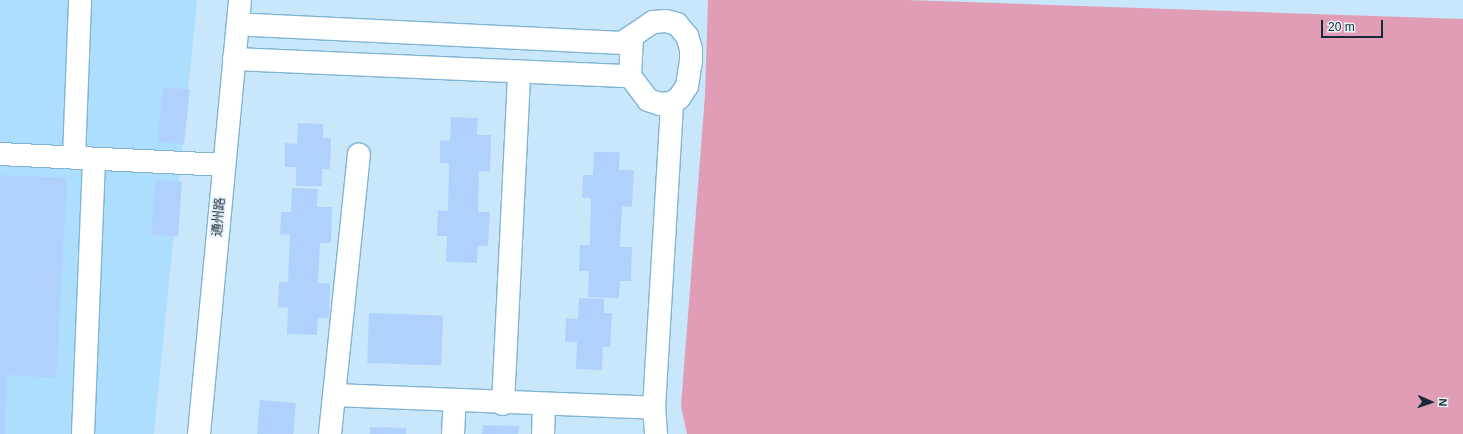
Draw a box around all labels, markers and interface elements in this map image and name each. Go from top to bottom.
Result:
scale bar [1323,12,1385,38]
text: 20 m [1328,20,1355,34]
street label: 通州路 [210,197,228,237]
north arrow [1411,382,1451,422]
text: N [1437,398,1449,407]

